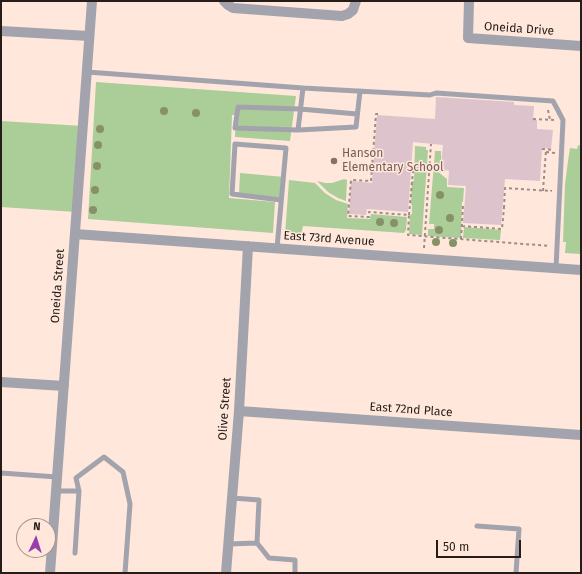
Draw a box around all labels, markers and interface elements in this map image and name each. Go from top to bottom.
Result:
street label: Oneida Drive [483,19,555,39]
place label: Hanson Elementary School [342,147,444,175]
marker: Hanson Elementary School [329,156,339,166]
street label: East 73rd Avenue [283,229,375,249]
street label: Oneida Street [48,248,68,324]
street label: Olive Street [216,377,234,441]
street label: East 72nd Place [369,400,453,420]
north arrow [16,518,56,558]
text: N [33,520,41,533]
scale bar [438,532,523,558]
text: 50 m [443,540,469,554]

